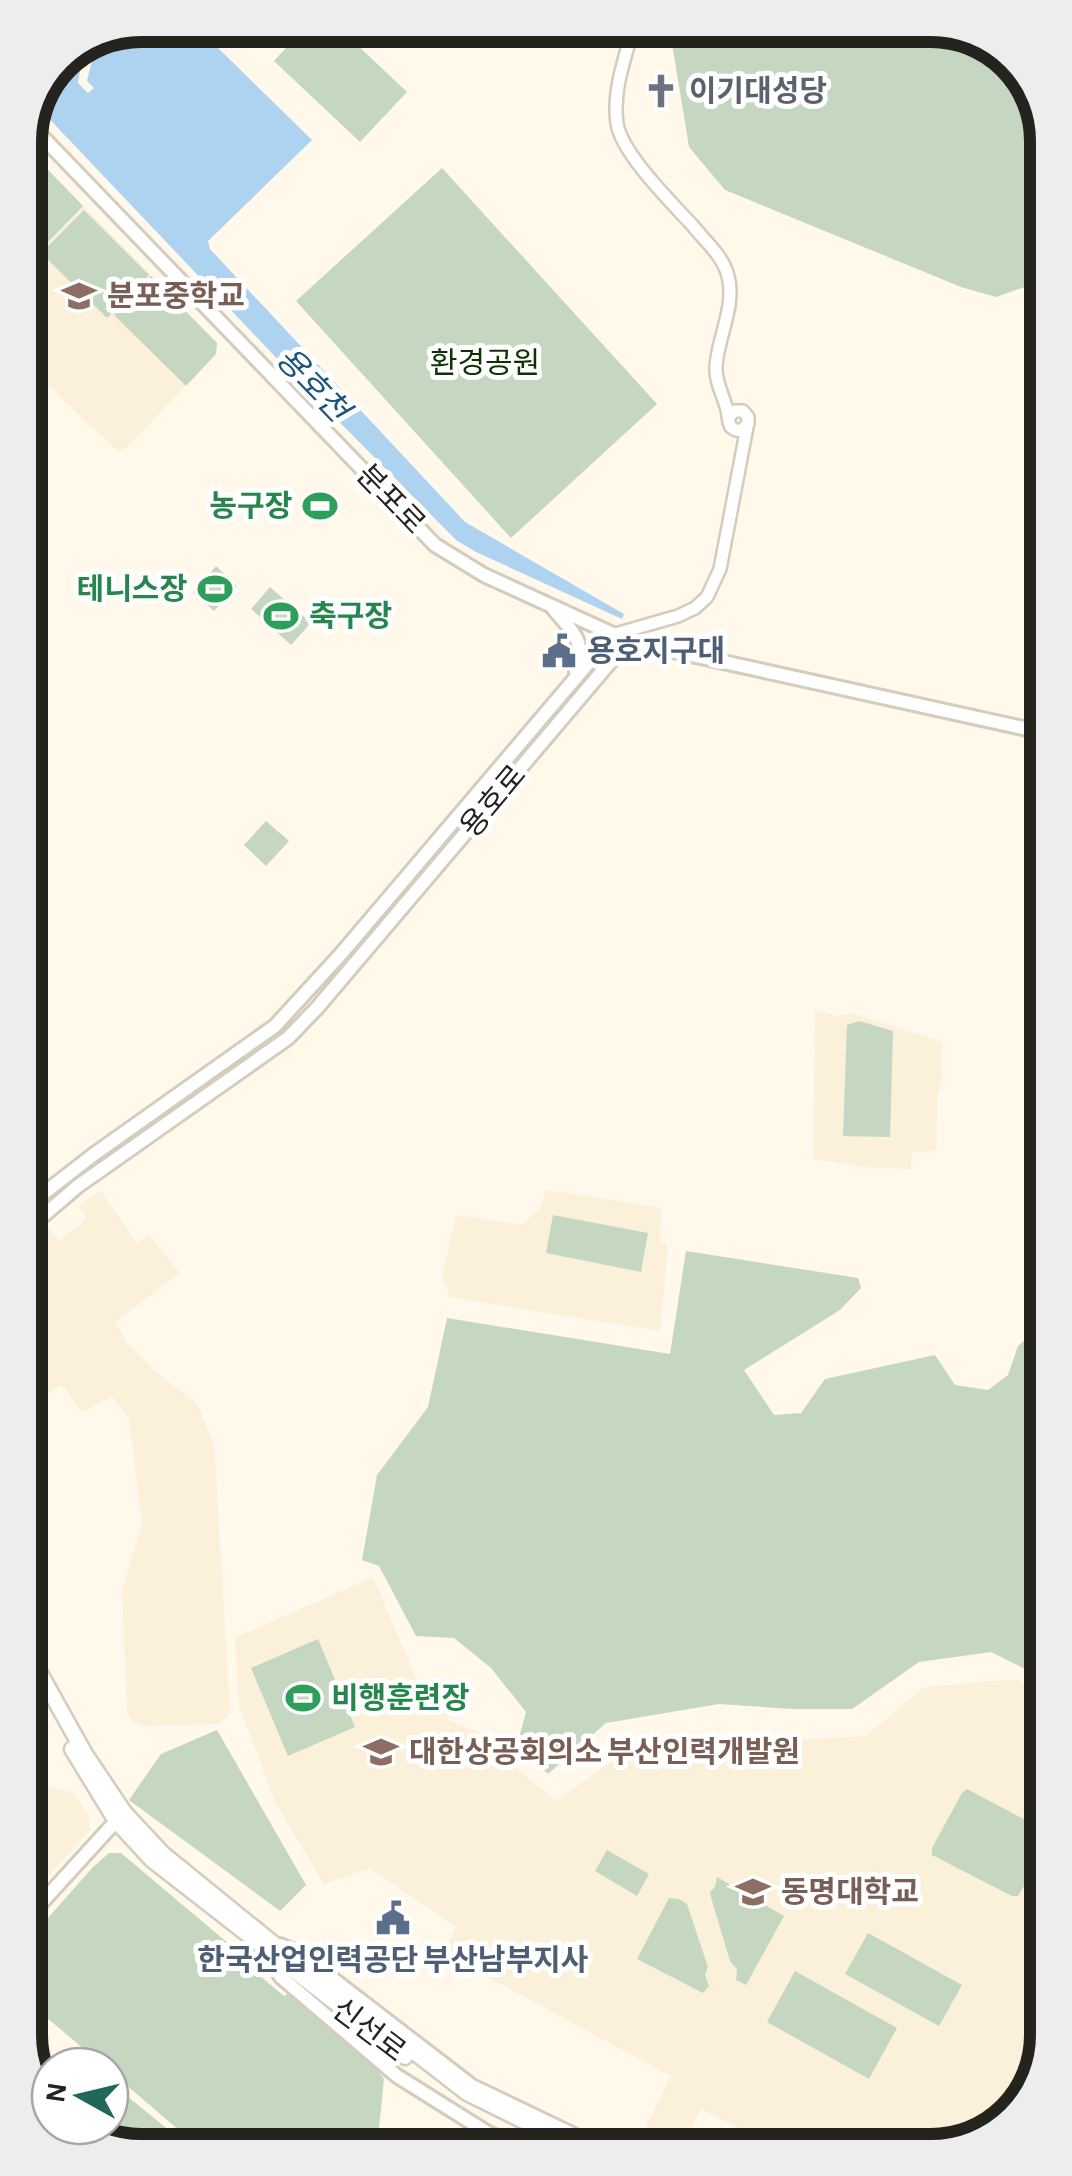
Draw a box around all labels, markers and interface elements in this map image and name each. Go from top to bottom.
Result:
church icon: 이기대성당 [642,72,680,110]
place label: 이기대성당 [689,75,827,107]
school or university icon: 분포중학교 [60,277,98,315]
place label: 분포중학교 [107,280,245,312]
water label: 용호천 [270,341,358,430]
park label: 환경공원 [430,348,540,379]
street label: 분포로 [351,459,430,540]
sports icon: 농구장 [301,487,339,525]
place label: 농구장 [209,490,292,522]
sports icon: 테니스장 [196,570,234,608]
place label: 테니스장 [77,573,187,605]
sports icon: 축구장 [262,597,300,635]
place label: 축구장 [309,600,392,632]
public building icon: 용호지구대 [540,632,578,670]
place label: 용호지구대 [587,635,725,667]
street label: 용호로 [455,760,532,843]
sports icon: 비행훈련장 [284,1679,322,1717]
place label: 비행훈련장 [331,1682,469,1714]
school or university icon: 대한상공회의소 부산인력개발원 [362,1733,400,1771]
place label: 대한상공회의소 부산인력개발원 [409,1736,800,1768]
school or university icon: 동명대학교 [734,1873,772,1911]
place label: 동명대학교 [781,1876,919,1908]
public building icon: 한국산업인력공단 부산남부지사 [374,1899,412,1937]
place label: 한국산업인력공단 부산남부지사 [198,1944,588,1976]
street label: 신선로 [326,1993,411,2068]
north arrow [30,2046,130,2146]
text: N [42,2081,72,2104]

